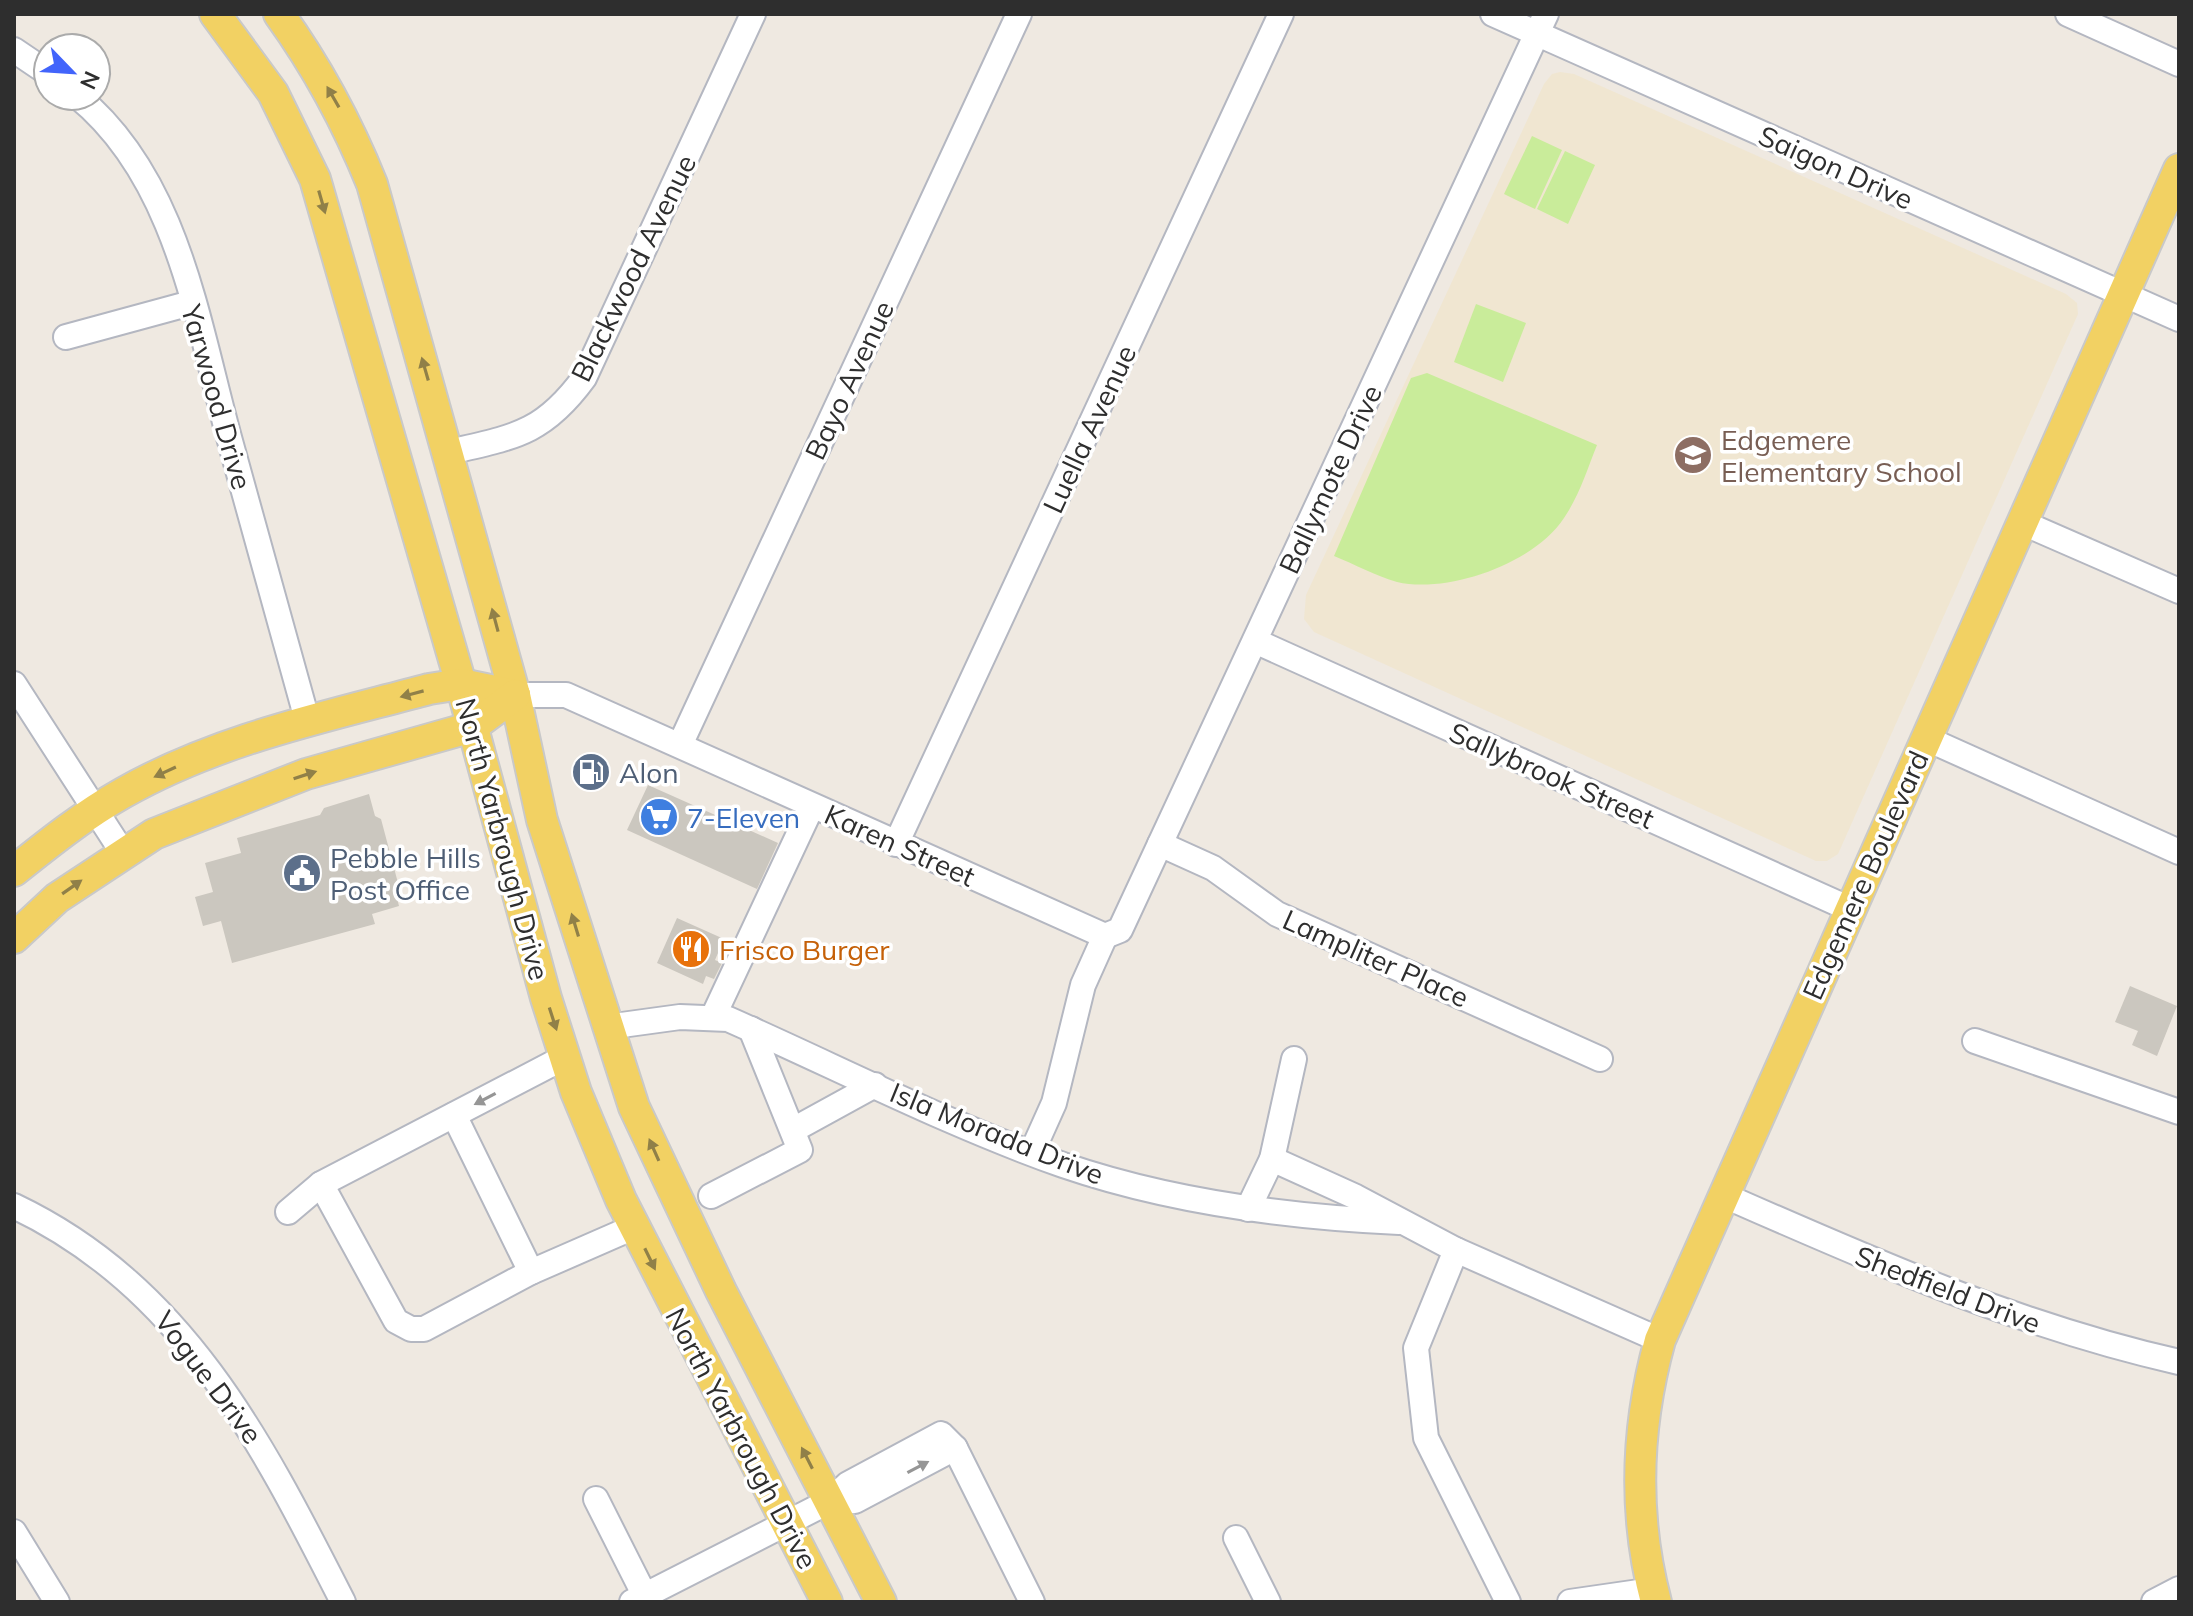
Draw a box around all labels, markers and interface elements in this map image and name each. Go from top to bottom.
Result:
north arrow [32,32,112,112]
text: N [74,67,106,94]
one-way arrow [326,86,340,108]
street label: Saigon Drive [1753,117,1919,217]
street label: Blackwood Avenue [563,149,703,387]
one-way arrow [316,190,329,214]
street label: Bayo Avenue [797,295,901,465]
street label: Yarwood Drive [174,300,260,493]
street label: Luella Avenue [1035,339,1143,519]
one-way arrow [418,357,431,381]
street label: Ballymote Drive [1271,379,1389,579]
place label: Edgemere Elementary School [1721,422,1962,489]
school or university icon: Edgemere Elementary School [1672,434,1714,476]
one-way arrow [488,607,501,631]
one-way arrow [399,688,424,700]
street label: North Yarbrough Drive [449,694,557,984]
street label: Sallybrook Street [1444,714,1660,836]
street label: Edgemere Boulevard [1794,745,1936,1005]
fuel station icon: Alon [570,751,612,793]
place label: Alon [619,755,679,790]
one-way arrow [153,765,176,779]
one-way arrow [294,768,318,780]
supermarket icon: 7-Eleven [638,796,680,838]
street label: Karen Street [819,796,981,894]
place label: 7-Eleven [687,800,800,835]
place label: Pebble Hills Post Office [330,840,481,907]
public building icon: Pebble Hills Post Office [281,852,323,894]
one-way arrow [62,880,83,895]
street label: Lampliter Place [1278,901,1474,1015]
one-way arrow [568,913,581,937]
restaurant icon: Frisco Burger [670,928,712,970]
place label: Frisco Burger [719,932,890,967]
one-way arrow [547,1007,559,1031]
street label: Isla Morada Drive [885,1074,1109,1192]
one-way arrow [473,1093,496,1106]
one-way arrow [647,1138,660,1162]
street label: Shedfield Drive [1850,1238,2046,1340]
one-way arrow [644,1247,657,1270]
street label: North Yarbrough Drive [658,1302,826,1574]
street label: Vogue Drive [148,1304,270,1450]
one-way arrow [801,1447,815,1469]
one-way arrow [907,1460,930,1474]

